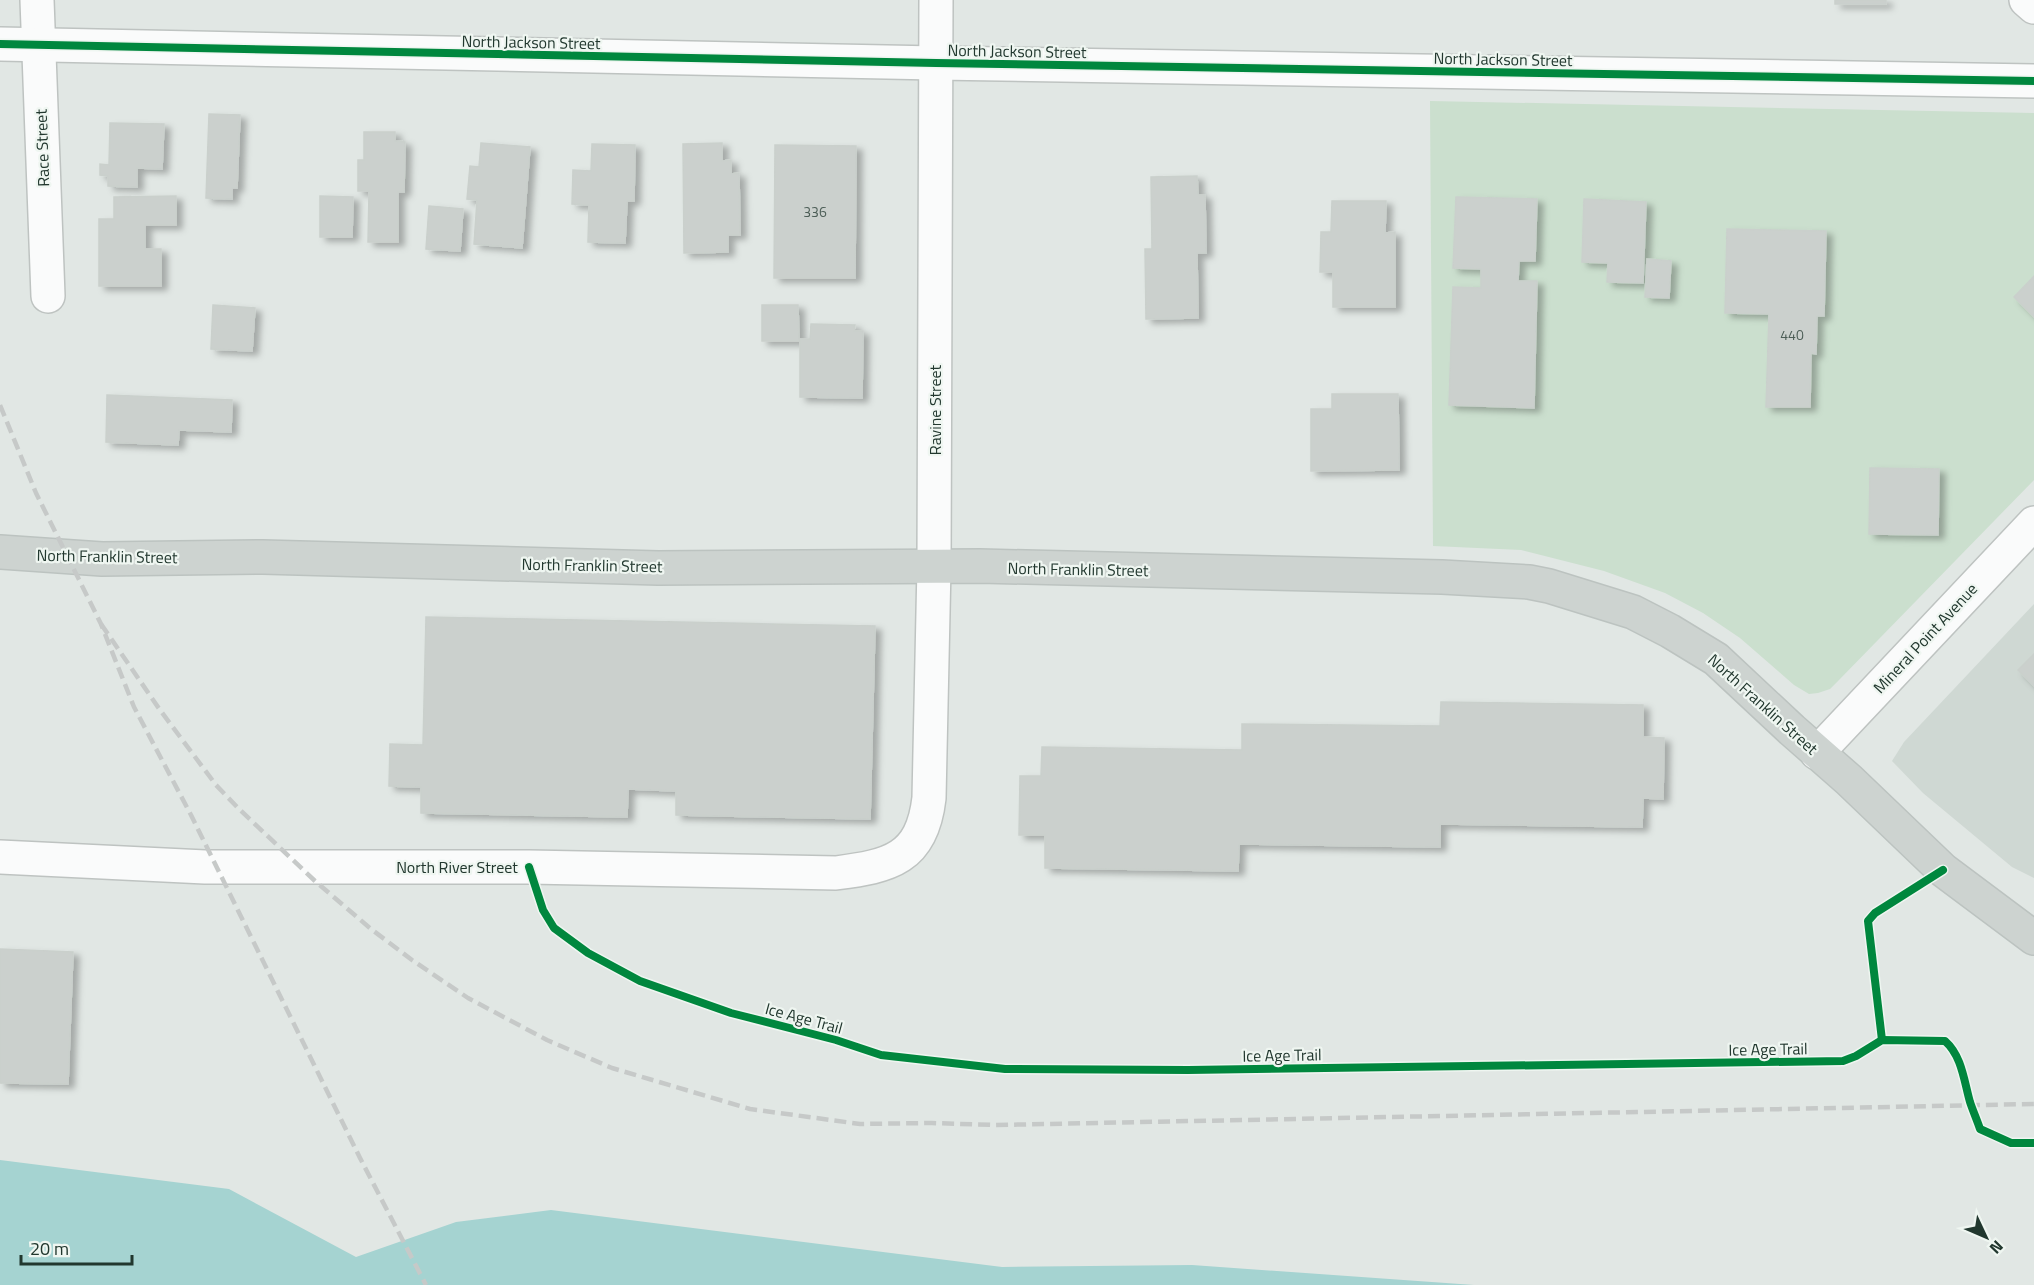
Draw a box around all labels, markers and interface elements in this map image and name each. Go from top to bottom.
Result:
street label: North Jackson Street [461,29,601,55]
street label: North Jackson Street [947,38,1087,64]
street label: North Jackson Street [1433,46,1573,72]
street label: Race Street [29,108,55,187]
house number: 336 [803,201,827,222]
house number: 440 [1780,324,1804,345]
street label: Ravine Street [923,364,947,455]
street label: North Franklin Street [36,543,178,569]
street label: North Franklin Street [521,552,663,578]
street label: North Franklin Street [1007,556,1149,582]
street label: Mineral Point Avenue [1867,577,1983,699]
street label: North Franklin Street [1703,648,1824,760]
street label: North River Street [396,855,518,879]
street label: Ice Age Trail [763,996,845,1040]
street label: Ice Age Trail [1728,1036,1808,1062]
street label: Ice Age Trail [1242,1042,1322,1068]
north arrow [1956,1207,2016,1267]
scale bar [21,1228,132,1266]
text: 20 m [30,1235,69,1262]
text: N [1984,1235,2009,1260]

